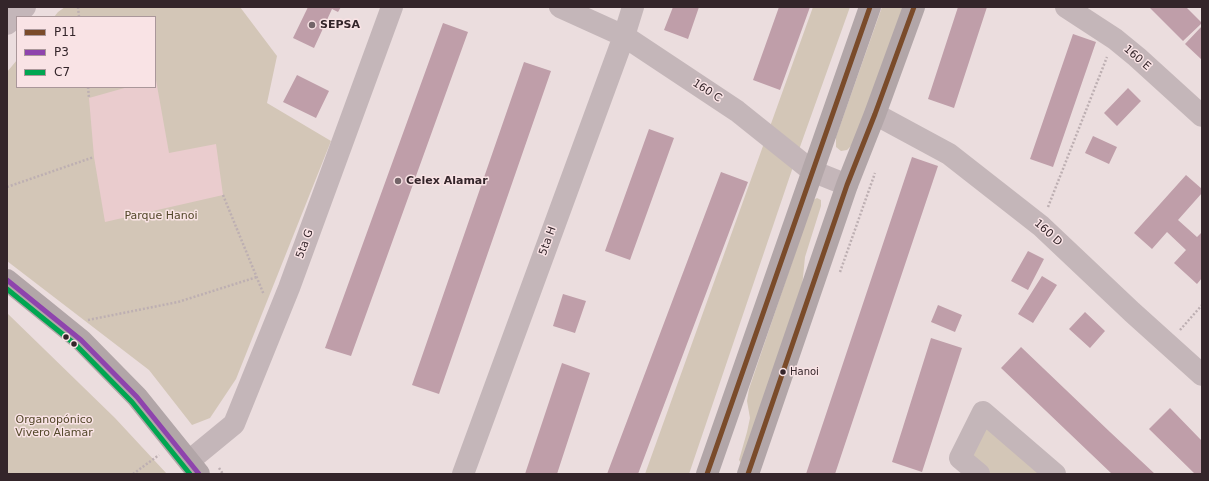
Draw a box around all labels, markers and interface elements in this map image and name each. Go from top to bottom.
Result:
legend [16,16,156,88]
place label: SEPSA [320,18,360,32]
marker: SEPSA [307,20,317,30]
text: P11 [54,25,77,39]
street label: 160 E [1121,43,1153,73]
text: P3 [54,45,69,59]
text: C7 [54,65,70,79]
street label: 160 C [690,77,724,105]
place label: Celex Alamar [406,174,488,188]
marker: Celex Alamar [393,176,403,186]
park label: Parque Hanoi [124,209,198,223]
street label: 160 D [1031,217,1065,249]
street label: 5ta H [537,225,559,257]
street label: 5ta G [294,228,316,260]
unlabelled marker [61,332,71,342]
unlabelled marker [69,339,79,349]
place label: Hanoi [790,366,819,378]
marker: Hanoi [778,367,788,377]
park label: Organopónico Vivero Alamar [15,413,93,439]

